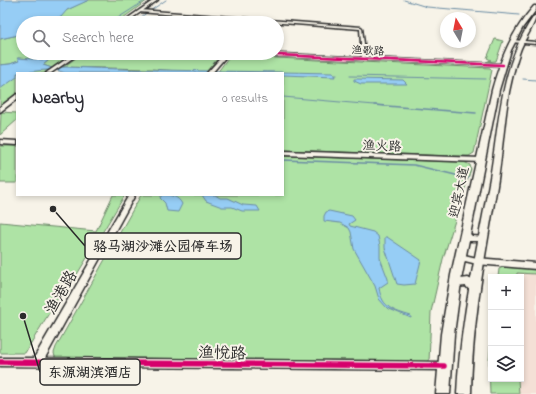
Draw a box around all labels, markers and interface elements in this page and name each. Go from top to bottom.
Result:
north arrow [440,12,476,48]
search box [16,16,284,60]
icon: search [30,27,52,49]
text: Search here [62,27,134,49]
street label: 渔歌路 [351,42,385,60]
text: Nearby [32,86,84,111]
text: 0 results [222,89,268,108]
street label: 渔火路 [362,136,402,157]
street label: 迎宾大道 [445,165,474,220]
callout: 骆马湖沙滩公园停车场 [85,233,241,259]
text: 骆马湖沙滩公园停车场 [93,237,233,258]
street label: 渔港路 [39,266,84,320]
map controls [488,274,524,382]
button: + [488,274,524,310]
button: − [488,310,524,346]
street label: 渔悦路 [198,342,246,366]
button: layers [488,346,524,382]
callout: 东源湖滨酒店 [40,359,140,385]
text: 东源湖滨酒店 [48,363,132,384]

